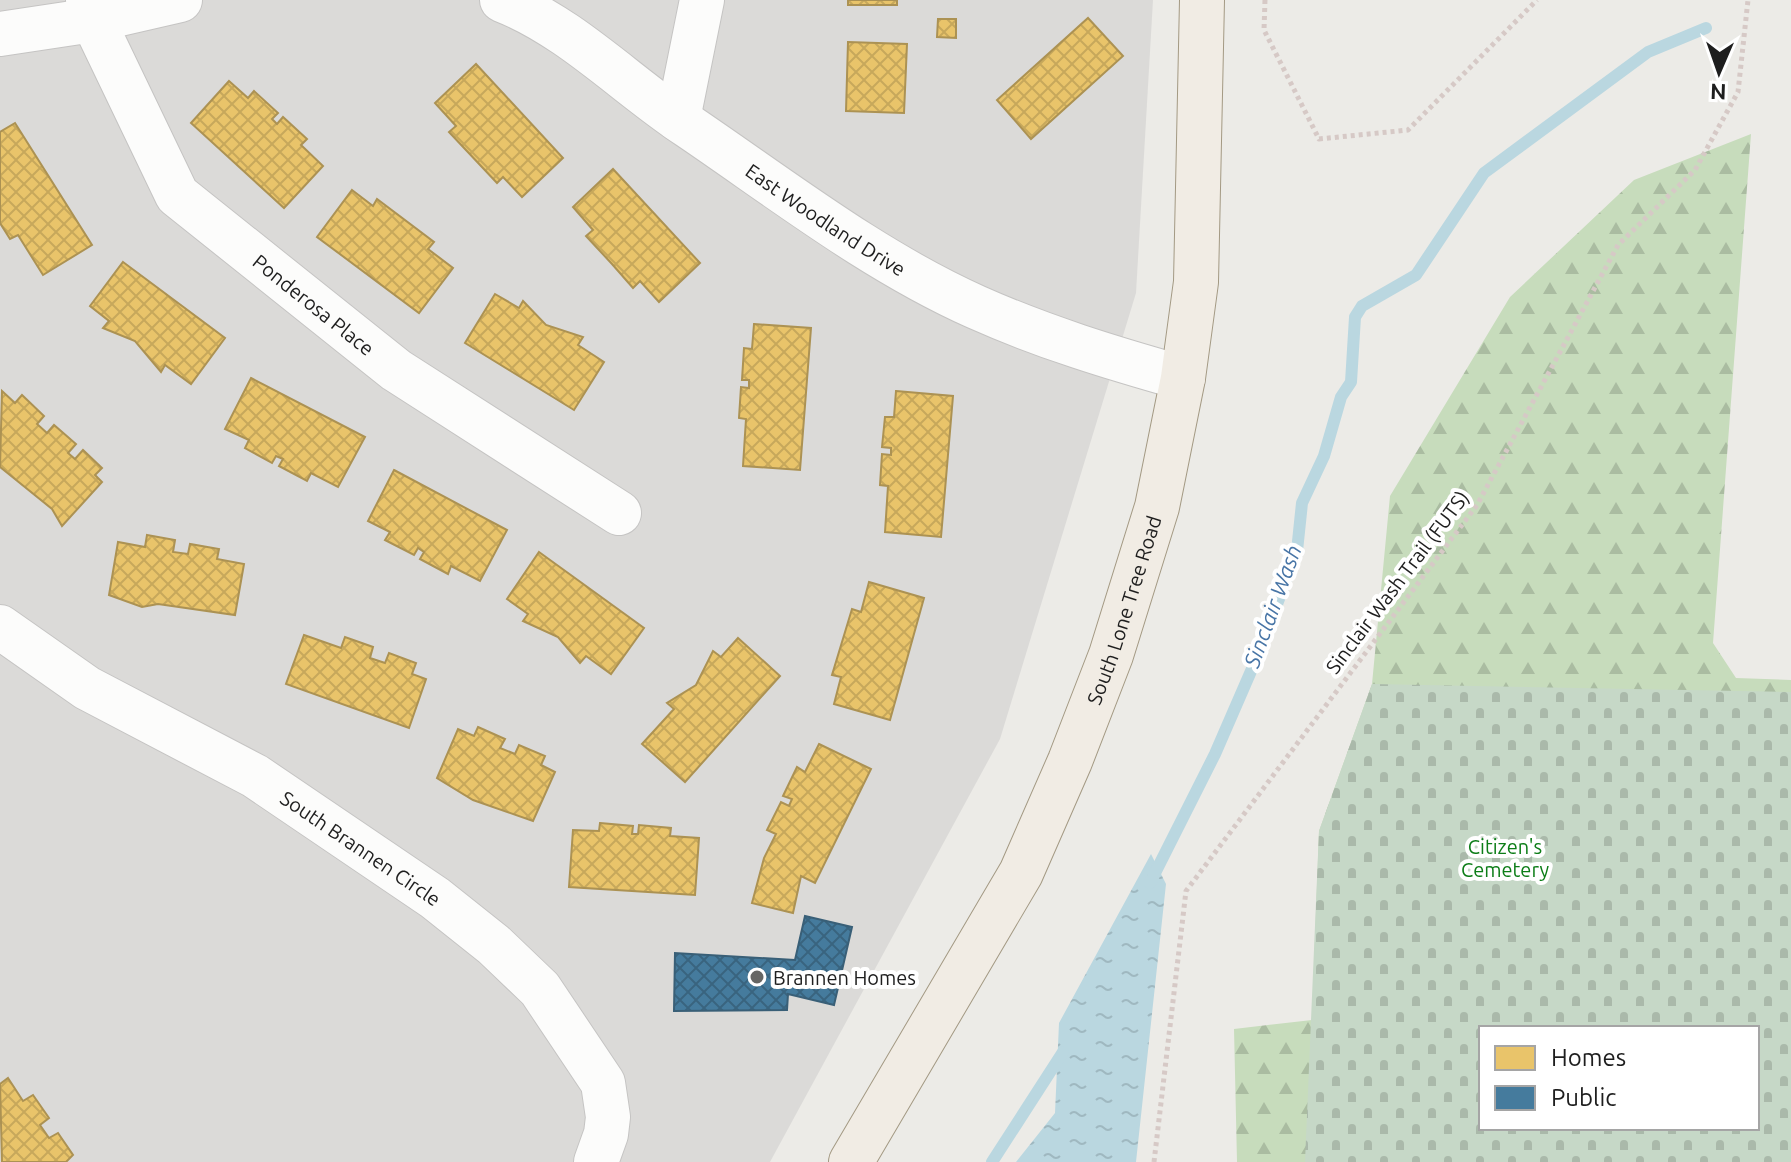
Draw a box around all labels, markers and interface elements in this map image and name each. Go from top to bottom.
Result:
north arrow [1679,32,1759,112]
text: N [1710,80,1727,105]
street label: East Woodland Drive [742,158,910,280]
street label: Ponderosa Place [249,249,379,360]
street label: Sinclair Wash Trail (FUTS) [1321,486,1473,678]
street label: South Lone Tree Road [1082,513,1165,707]
water label: Sinclair Wash [1238,541,1306,672]
street label: South Brannen Circle [277,786,445,910]
park label: Citizen's Cemetery [1461,835,1549,881]
place label: Brannen Homes [773,966,916,989]
marker: Brannen Homes [748,968,766,986]
legend [1479,1026,1759,1130]
text: Homes [1551,1044,1626,1071]
text: Public [1551,1084,1616,1111]

